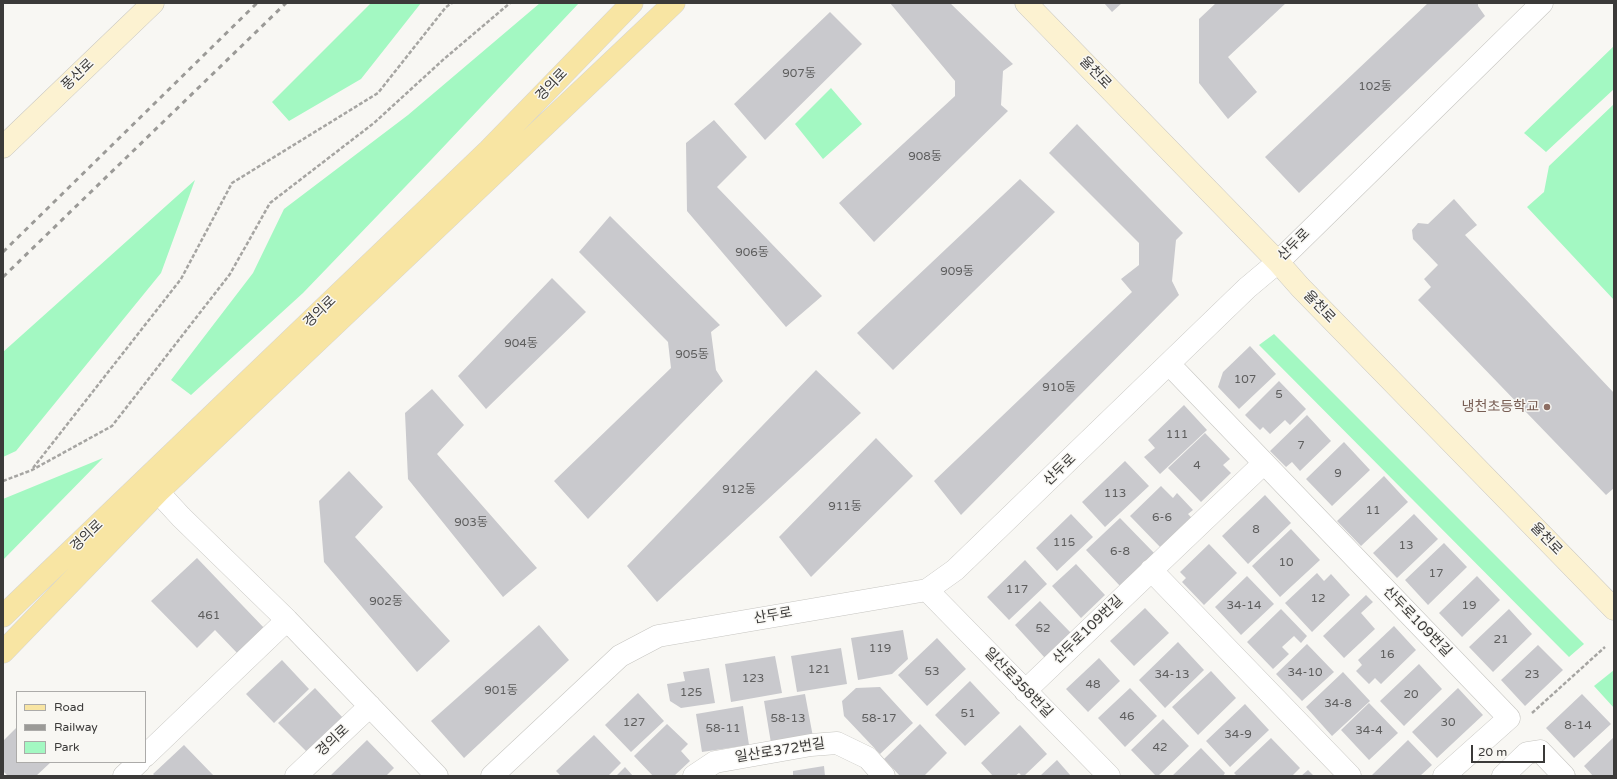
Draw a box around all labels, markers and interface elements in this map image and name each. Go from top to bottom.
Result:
street label: 율천로 [1076,53,1114,93]
street label: 풍산로 [58,56,98,94]
street label: 경의로 [533,65,571,105]
house number: 907동 [782,67,816,81]
house number: 102동 [1358,80,1392,94]
house number: 908동 [908,150,942,164]
street label: 산두로 [1274,225,1314,265]
house number: 906동 [735,246,769,260]
house number: 909동 [940,265,974,279]
street label: 율천로 [1300,287,1338,327]
street label: 경의로 [300,293,340,331]
house number: 904동 [504,337,538,351]
house number: 905동 [675,348,709,362]
house number: 107 [1234,373,1256,387]
house number: 910동 [1042,381,1076,395]
house number: 5 [1275,388,1283,402]
place label: 냉천초등학교 [1462,399,1539,415]
marker: 냉천초등학교 [1542,402,1552,412]
house number: 111 [1166,428,1188,442]
house number: 7 [1297,439,1305,453]
street label: 산두로 [1040,451,1080,489]
house number: 4 [1193,459,1201,473]
house number: 9 [1334,467,1342,481]
house number: 912동 [722,483,756,497]
house number: 113 [1104,487,1126,501]
house number: 911동 [828,500,862,514]
house number: 11 [1365,504,1381,518]
house number: 6-6 [1152,511,1172,525]
house number: 903동 [454,516,488,530]
street label: 경의로 [67,517,107,555]
street label: 율천로 [1527,519,1565,559]
house number: 8 [1252,523,1260,537]
house number: 115 [1053,536,1075,550]
house number: 13 [1398,539,1414,553]
house number: 6-8 [1110,545,1130,559]
house number: 10 [1278,556,1294,570]
house number: 17 [1428,567,1444,581]
house number: 117 [1006,583,1028,597]
street label: 산두로109번길 [1379,584,1455,660]
street label: 산두로109번길 [1050,592,1126,668]
house number: 12 [1310,592,1326,606]
house number: 902동 [369,595,403,609]
house number: 34-14 [1226,599,1262,613]
house number: 19 [1461,599,1477,613]
street label: 산두로 [753,604,793,628]
house number: 461 [198,609,220,623]
house number: 52 [1035,622,1051,636]
house number: 21 [1493,633,1509,647]
house number: 119 [869,642,891,656]
street label: 일산로358번길 [980,645,1056,721]
house number: 16 [1379,648,1395,662]
house number: 121 [808,663,830,677]
house number: 53 [924,665,940,679]
house number: 34-10 [1287,666,1323,680]
house number: 34-13 [1154,668,1190,682]
house number: 23 [1524,668,1540,682]
house number: 123 [742,672,764,686]
house number: 48 [1085,678,1101,692]
house number: 901동 [484,684,518,698]
house number: 125 [680,686,702,700]
house number: 20 [1403,688,1419,702]
legend [16,691,146,763]
house number: 34-8 [1324,697,1352,711]
text: Road [54,700,84,714]
house number: 51 [960,707,976,721]
house number: 46 [1119,710,1135,724]
house number: 58-13 [770,712,806,726]
house number: 58-17 [861,712,897,726]
house number: 127 [623,716,645,730]
house number: 30 [1440,716,1456,730]
house number: 8-14 [1564,719,1592,733]
text: Railway [54,720,98,734]
street label: 경의로 [313,722,353,760]
house number: 58-11 [705,722,741,736]
house number: 34-4 [1355,724,1383,738]
house number: 34-9 [1224,728,1252,742]
street label: 일산로372번길 [734,736,826,766]
scale bar [1473,737,1547,763]
text: Park [54,740,80,754]
house number: 42 [1152,741,1168,755]
text: 20 m [1478,745,1507,759]

